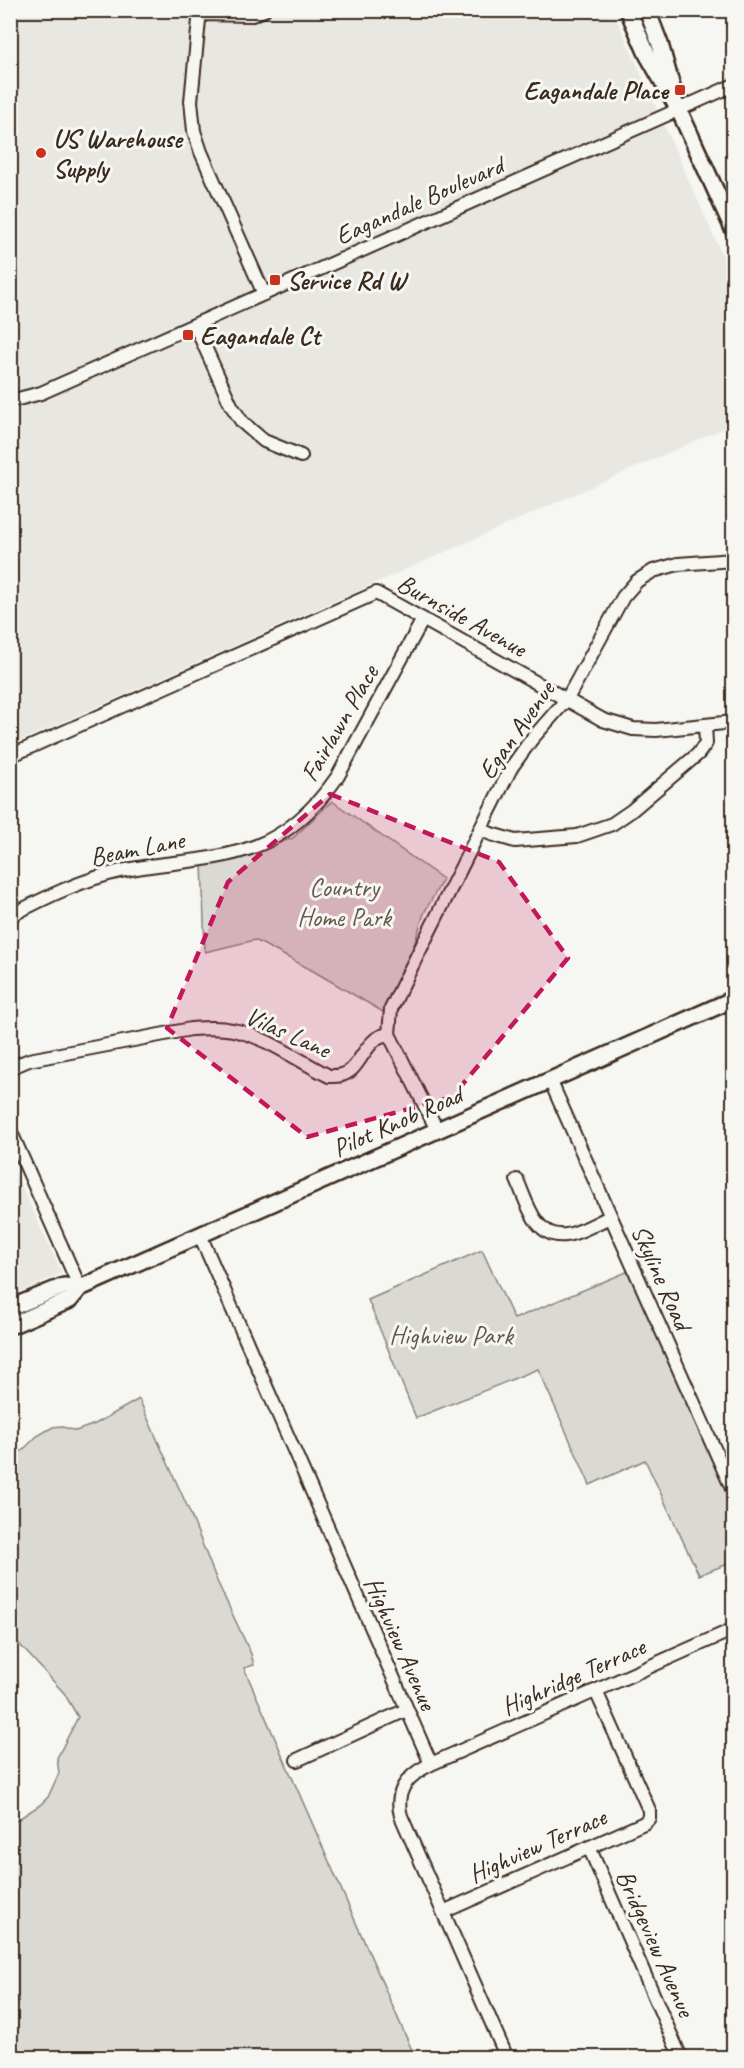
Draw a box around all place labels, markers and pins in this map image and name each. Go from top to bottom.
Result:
place label: Eagandale Place [523,74,670,107]
marker: Eagandale Place [673,83,687,97]
place label: US Warehouse Supply [53,122,184,185]
marker: US Warehouse Supply [34,146,48,160]
place label: Service Rd W [287,264,409,297]
marker: Service Rd W [268,273,282,287]
place label: Eagandale Ct [200,319,323,352]
marker: Eagandale Ct [181,328,195,342]

